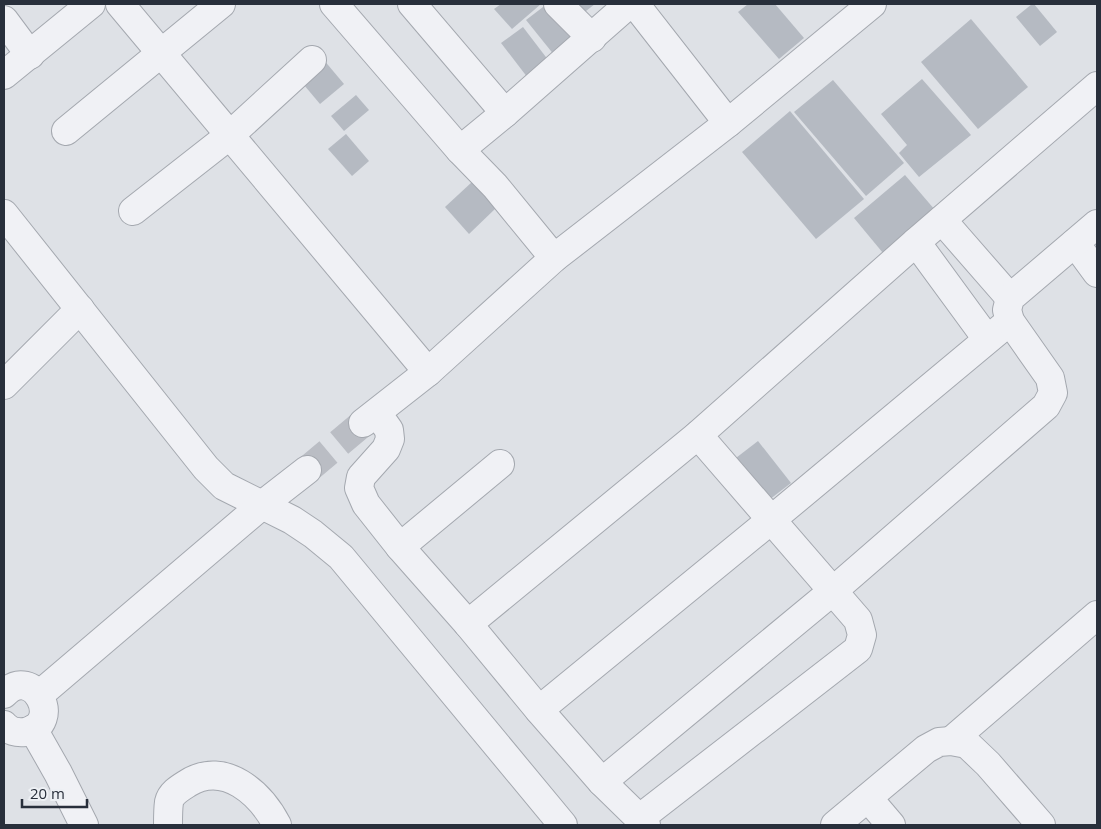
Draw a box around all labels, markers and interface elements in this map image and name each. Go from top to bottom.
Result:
scale bar [22,776,88,808]
text: 20 m [30,783,65,803]

